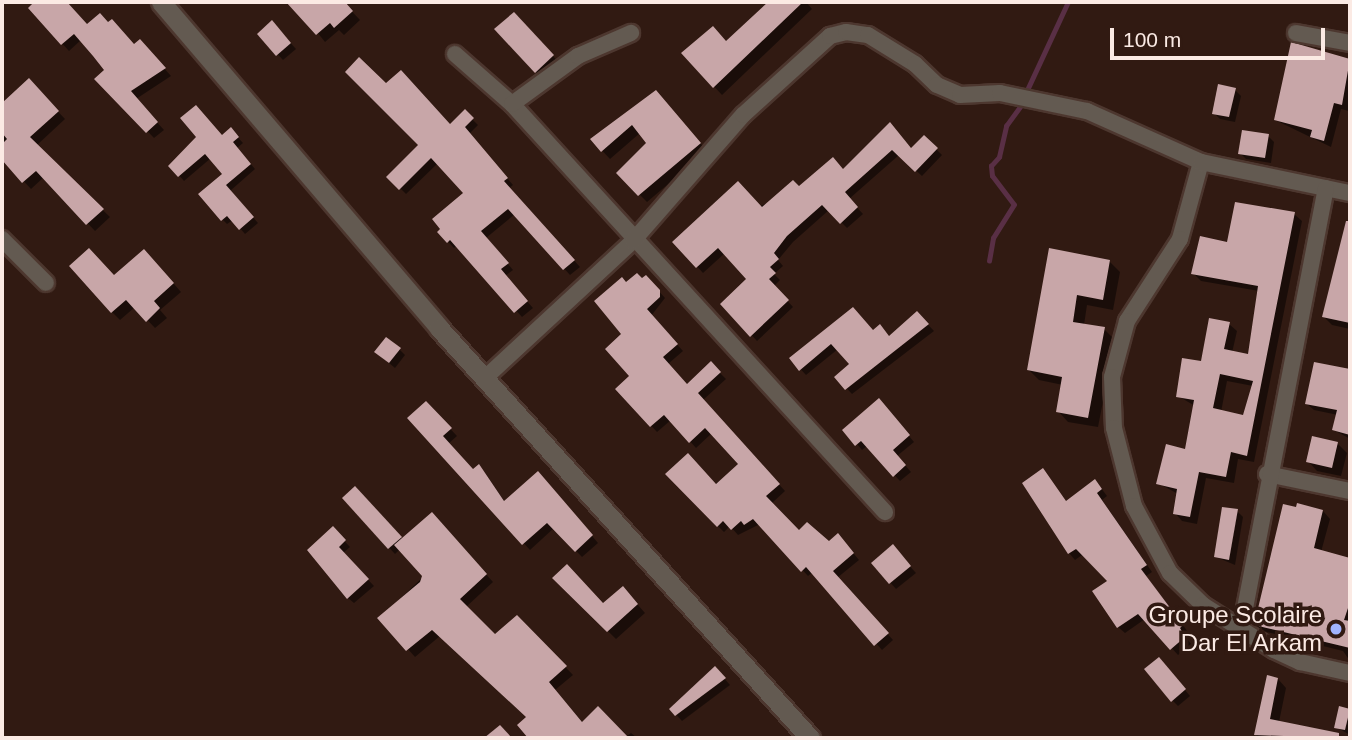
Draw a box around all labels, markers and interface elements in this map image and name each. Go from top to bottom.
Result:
scale bar [1114,14,1329,58]
text: 100 m [1123,28,1181,51]
place label: Groupe Scolaire Dar El Arkam [1149,601,1322,657]
marker: Groupe Scolaire Dar El Arkam [1328,621,1344,637]

